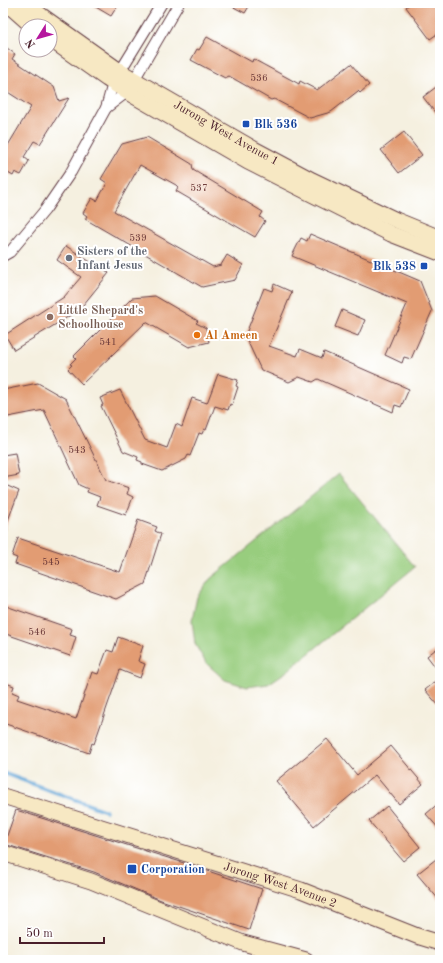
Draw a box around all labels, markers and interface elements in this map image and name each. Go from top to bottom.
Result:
north arrow [18,18,58,58]
text: N [24,36,38,50]
house number: 536 [250,73,268,83]
street label: Jurong West Avenue 1 [171,99,280,168]
place label: Blk 536 [254,118,297,131]
marker: Blk 536 [241,119,251,129]
house number: 537 [190,183,208,193]
house number: 539 [129,233,147,243]
place label: Sisters of the Infant Jesus [77,246,148,272]
marker: Sisters of the Infant Jesus [64,253,74,263]
place label: Blk 538 [373,260,416,273]
marker: Blk 538 [419,261,429,271]
place label: Little Shepard's Schoolhouse [58,305,143,331]
marker: Little Shepard's Schoolhouse [45,312,55,322]
marker: Al Ameen [192,330,202,340]
place label: Al Ameen [205,330,258,342]
house number: 541 [99,337,117,347]
house number: 543 [68,445,86,455]
house number: 545 [42,557,60,567]
house number: 546 [28,627,46,637]
street label: Jurong West Avenue 2 [222,861,338,910]
marker: Corporation [126,863,138,875]
place label: Corporation [141,864,205,876]
scale bar [20,919,104,945]
text: 50 m [26,927,53,940]

